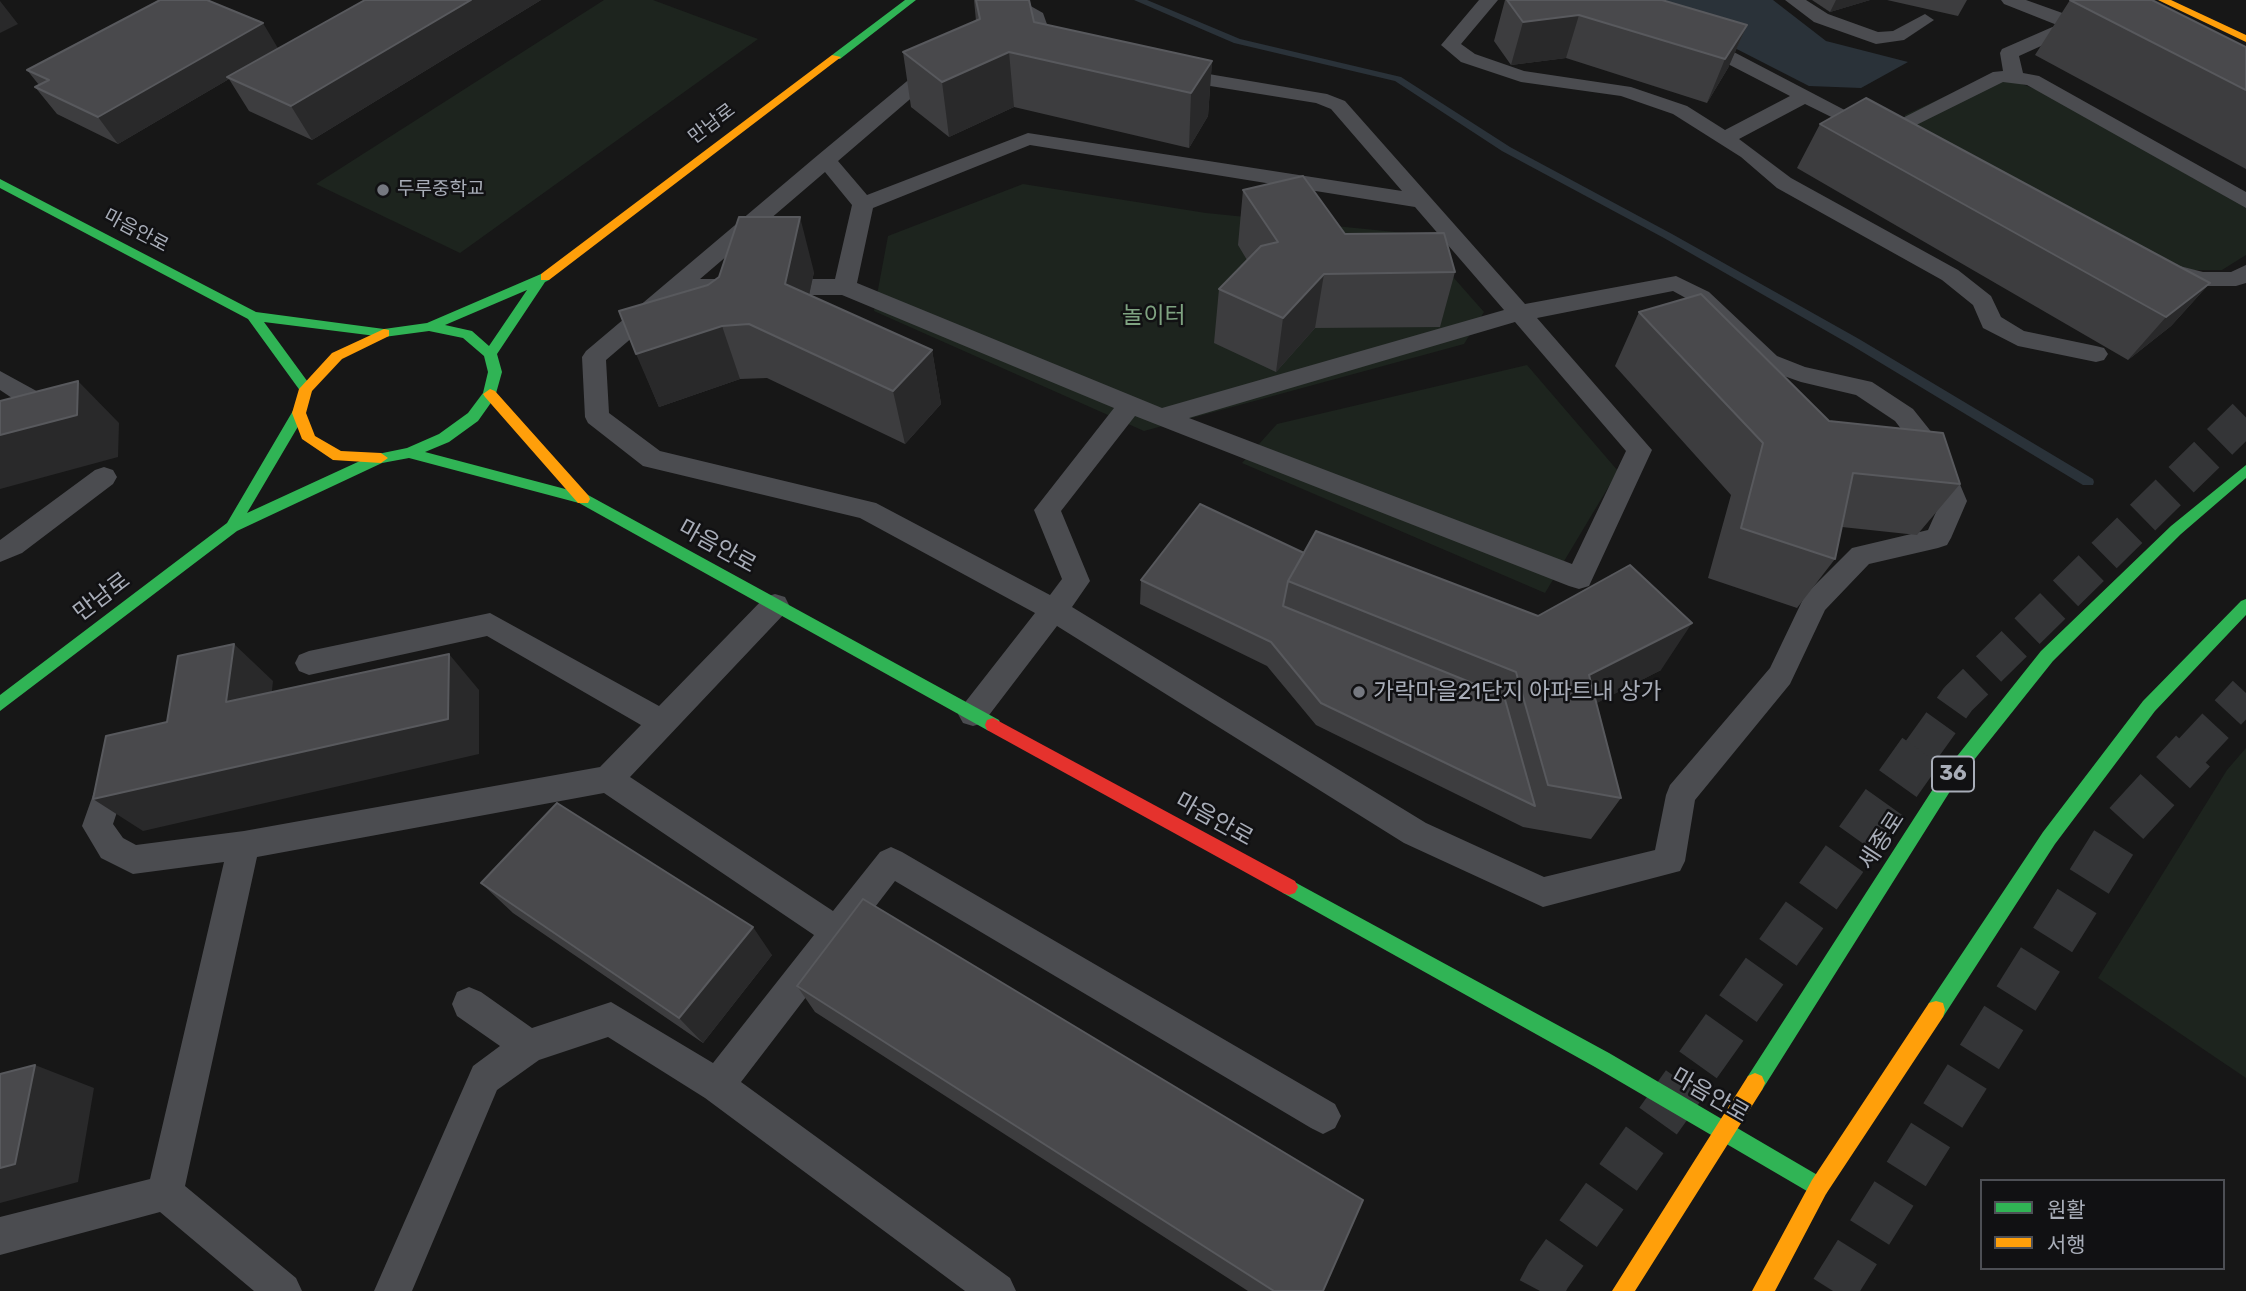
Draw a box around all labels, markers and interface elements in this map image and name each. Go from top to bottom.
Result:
street label: 만남로 [684,99,740,149]
place label: 두루중학교 [397,179,484,201]
marker: 두루중학교 [375,182,391,198]
street label: 마음안로 [100,205,172,257]
park label: 놀이터 [1122,302,1186,330]
street label: 마음안로 [673,514,761,580]
street label: 만남로 [68,567,136,627]
place label: 가락마을21단지 아파트내 상가 [1373,678,1662,706]
marker: 가락마을21단지 아파트내 상가 [1351,684,1367,700]
road number: 36 [1932,756,1974,792]
street label: 마음안로 [1170,787,1258,853]
street label: 세종로 [1853,807,1911,875]
street label: 마음안로 [1666,1063,1754,1129]
legend [1980,1179,2225,1270]
text: 원활 [2047,1197,2086,1222]
text: 서행 [2047,1232,2086,1257]

